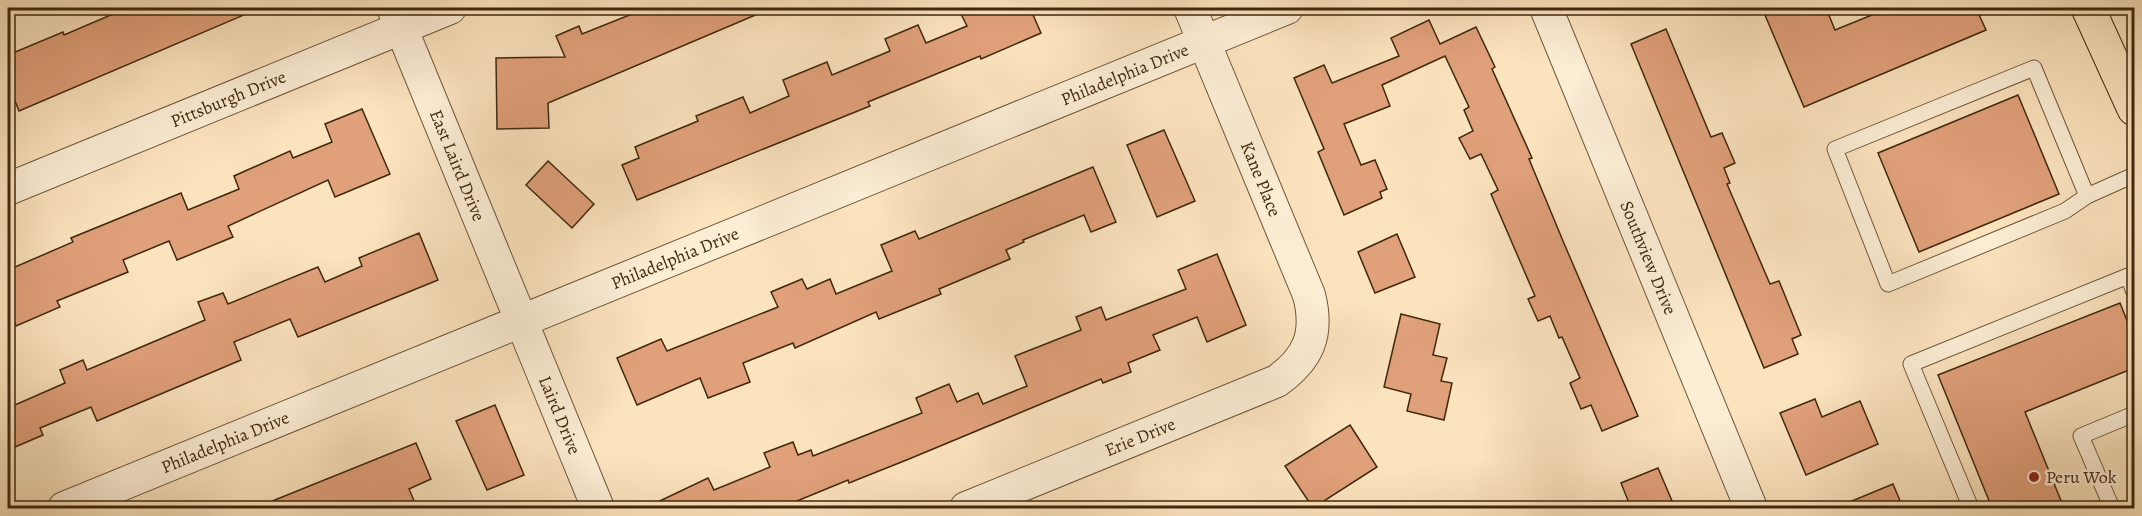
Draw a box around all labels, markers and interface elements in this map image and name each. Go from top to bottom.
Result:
street label: Philadelphia Drive [1057,37,1192,111]
street label: Pittsburgh Drive [167,64,289,133]
street label: East Laird Drive [424,106,491,225]
street label: Kane Place [1235,138,1287,220]
street label: Southview Drive [1614,197,1682,318]
street label: Philadelphia Drive [607,221,743,295]
street label: Laird Drive [533,372,587,458]
street label: Philadelphia Drive [157,405,293,479]
street label: Erie Drive [1101,412,1179,462]
place label: Peru Wok [2046,465,2117,489]
marker: Peru Wok [2027,470,2041,484]

